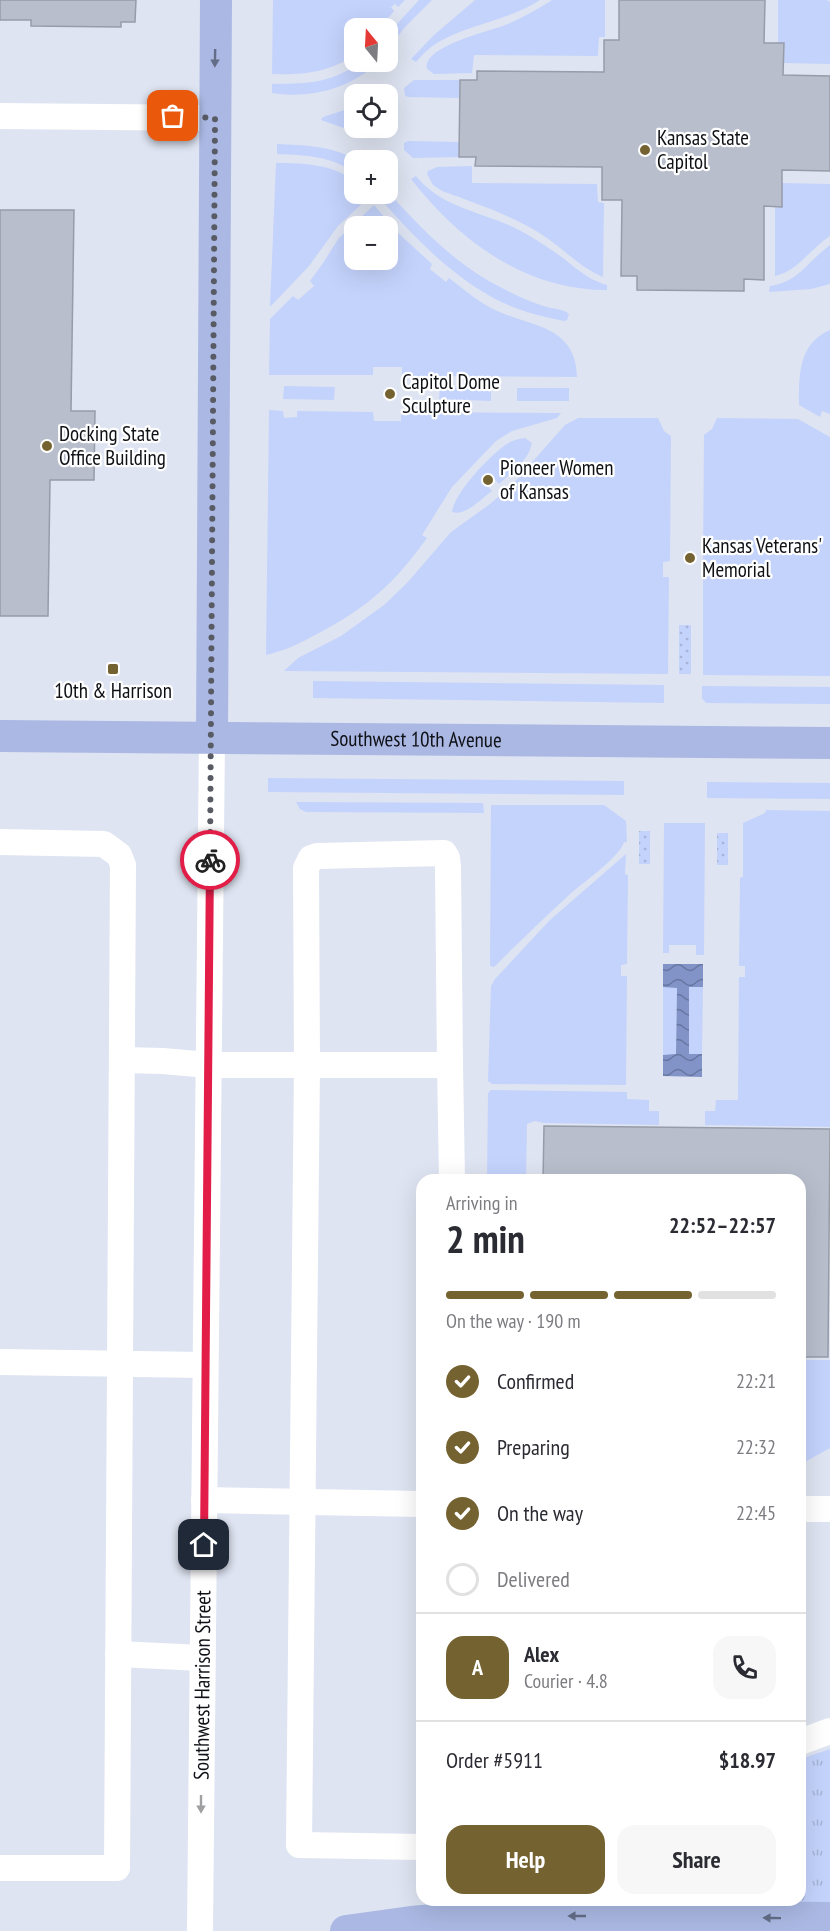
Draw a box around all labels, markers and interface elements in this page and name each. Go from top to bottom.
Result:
north arrow [344,18,398,72]
map controls [344,18,398,270]
one-way arrow [210,49,220,68]
button: locate [344,84,398,138]
pin [147,90,198,141]
icon: bag [156,99,189,132]
place label: Kansas State Capitol [657,124,749,175]
marker: Kansas State Capitol [638,143,652,157]
button: + [344,150,398,204]
button: − [344,216,398,270]
place label: Capitol Dome Sculpture [402,368,500,419]
marker: Capitol Dome Sculpture [383,387,397,401]
place label: Docking State Office Building [59,420,166,471]
marker: Docking State Office Building [40,439,54,453]
place label: Pioneer Women of Kansas [500,454,613,505]
marker: Pioneer Women of Kansas [481,473,495,487]
place label: Kansas Veterans' Memorial [702,532,822,583]
marker: Kansas Veterans' Memorial [683,551,697,565]
marker: 10th & Harrison [106,662,120,676]
place label: 10th & Harrison [54,677,172,704]
street label: Southwest 10th Avenue [330,725,502,753]
courier [180,830,240,890]
icon: bike [194,844,227,877]
text: Arriving in [446,1190,518,1216]
text: 22:52–22:57 [669,1211,776,1239]
text: 2 min [446,1213,525,1264]
text: On the way · 190 m [446,1308,581,1334]
icon: check [446,1365,479,1398]
text: Confirmed [497,1367,574,1395]
text: 22:21 [736,1368,776,1394]
icon: check [446,1431,479,1464]
text: Preparing [497,1433,570,1461]
text: 22:32 [736,1434,776,1460]
icon: check [446,1497,479,1530]
text: On the way [497,1499,583,1527]
text: 22:45 [736,1500,776,1526]
pin [178,1519,229,1570]
icon: home [187,1528,220,1561]
text: Delivered [497,1565,570,1593]
street label: Southwest Harrison Street [188,1590,216,1780]
button: phone [713,1636,776,1699]
text: Alex [524,1640,559,1668]
text: A [472,1653,483,1681]
text: Courier · 4.8 [524,1668,608,1694]
text: Order #5911 [446,1746,543,1774]
text: $18.97 [719,1746,776,1774]
one-way arrow [196,1794,206,1813]
button: Help [446,1825,605,1894]
button: Share [617,1825,776,1894]
one-way arrow [567,1911,586,1921]
one-way arrow [762,1913,781,1923]

